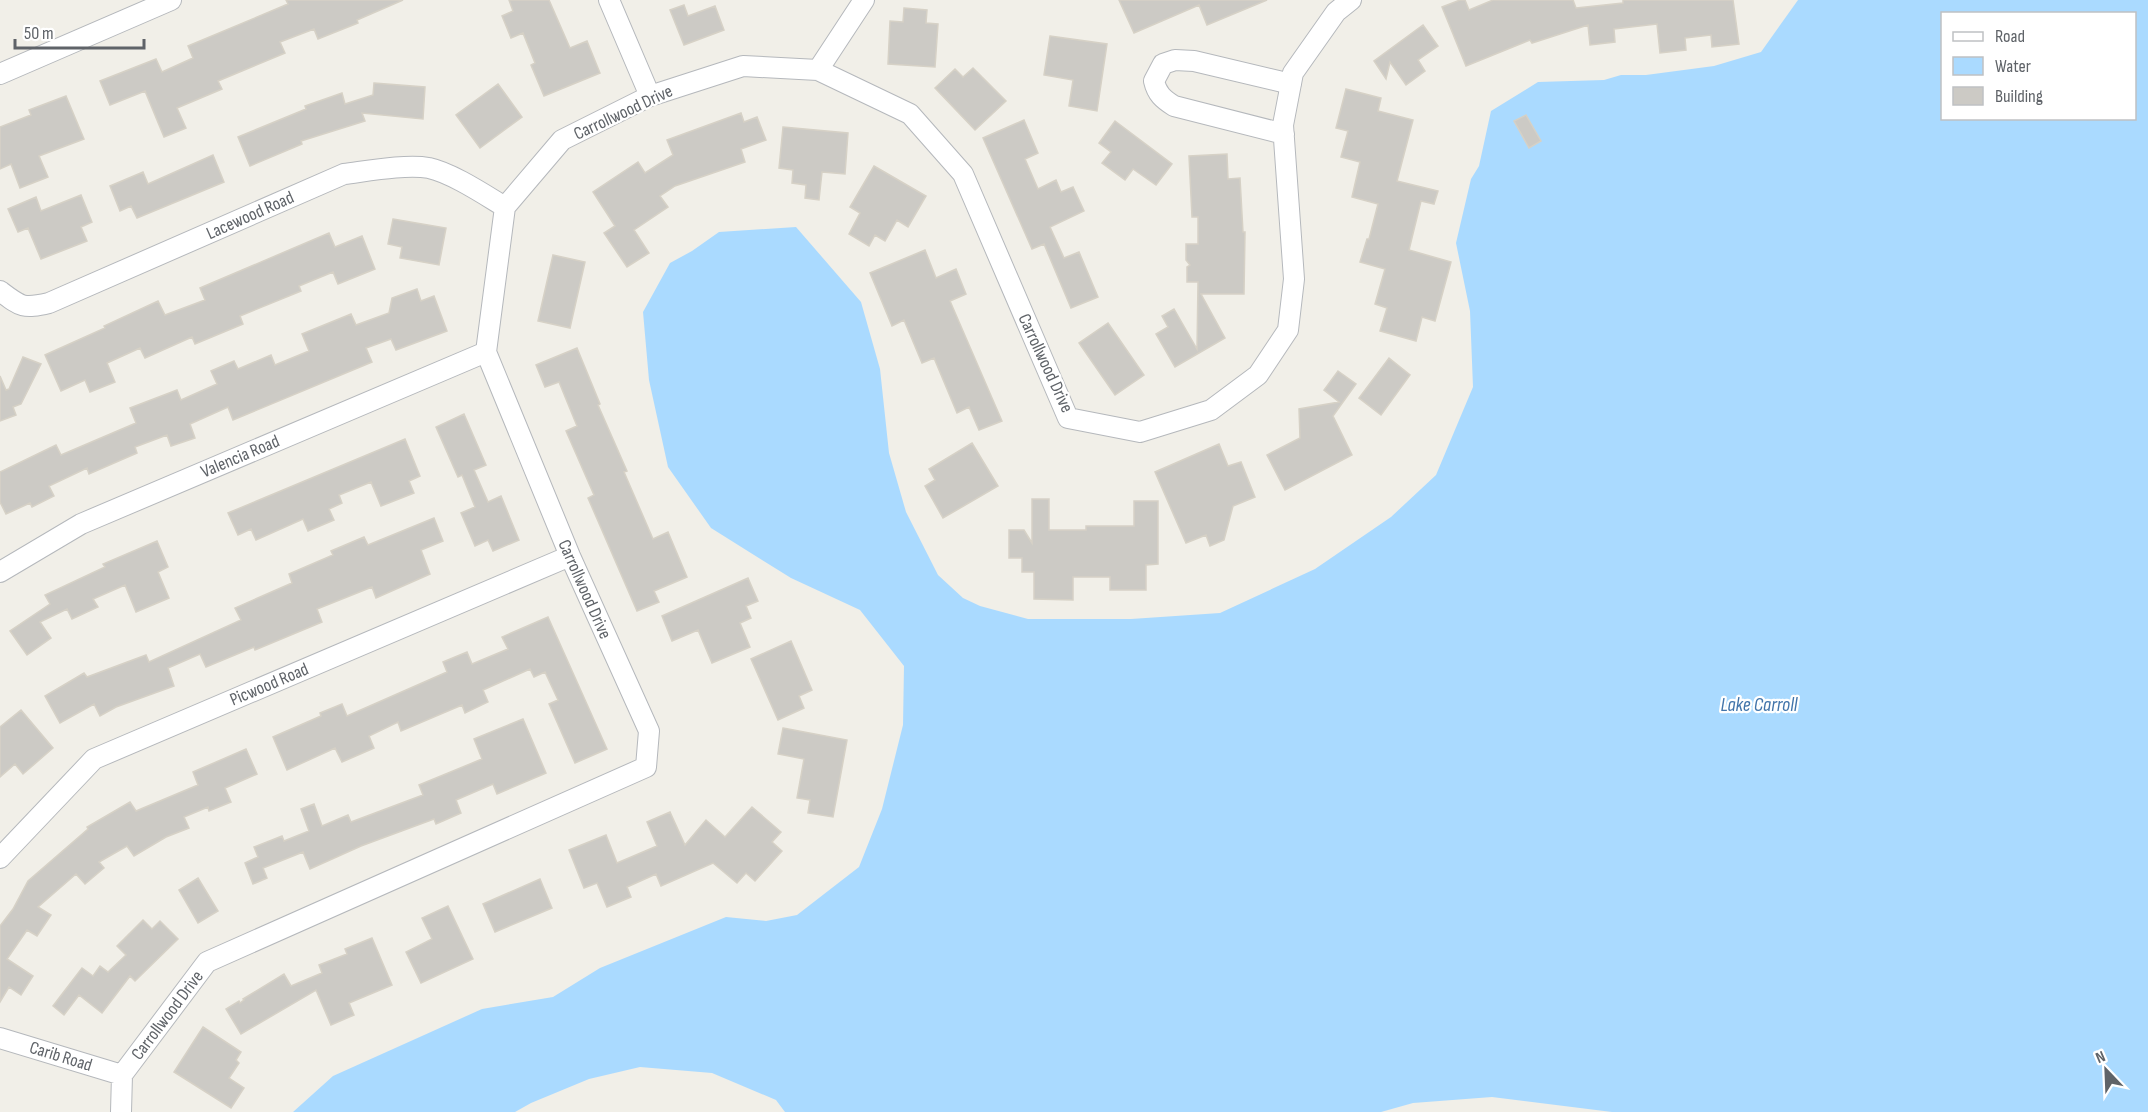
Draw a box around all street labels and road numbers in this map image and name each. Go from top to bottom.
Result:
street label: Carrollwood Drive [571,80,676,144]
street label: Lacewood Road [203,187,297,244]
street label: Carrollwood Drive [1014,311,1078,416]
street label: Valencia Road [198,431,283,482]
street label: Carrollwood Drive [553,536,616,642]
street label: Picwood Road [227,658,312,710]
street label: Carrollwood Drive [127,967,208,1064]
street label: Carib Road [27,1037,95,1076]

